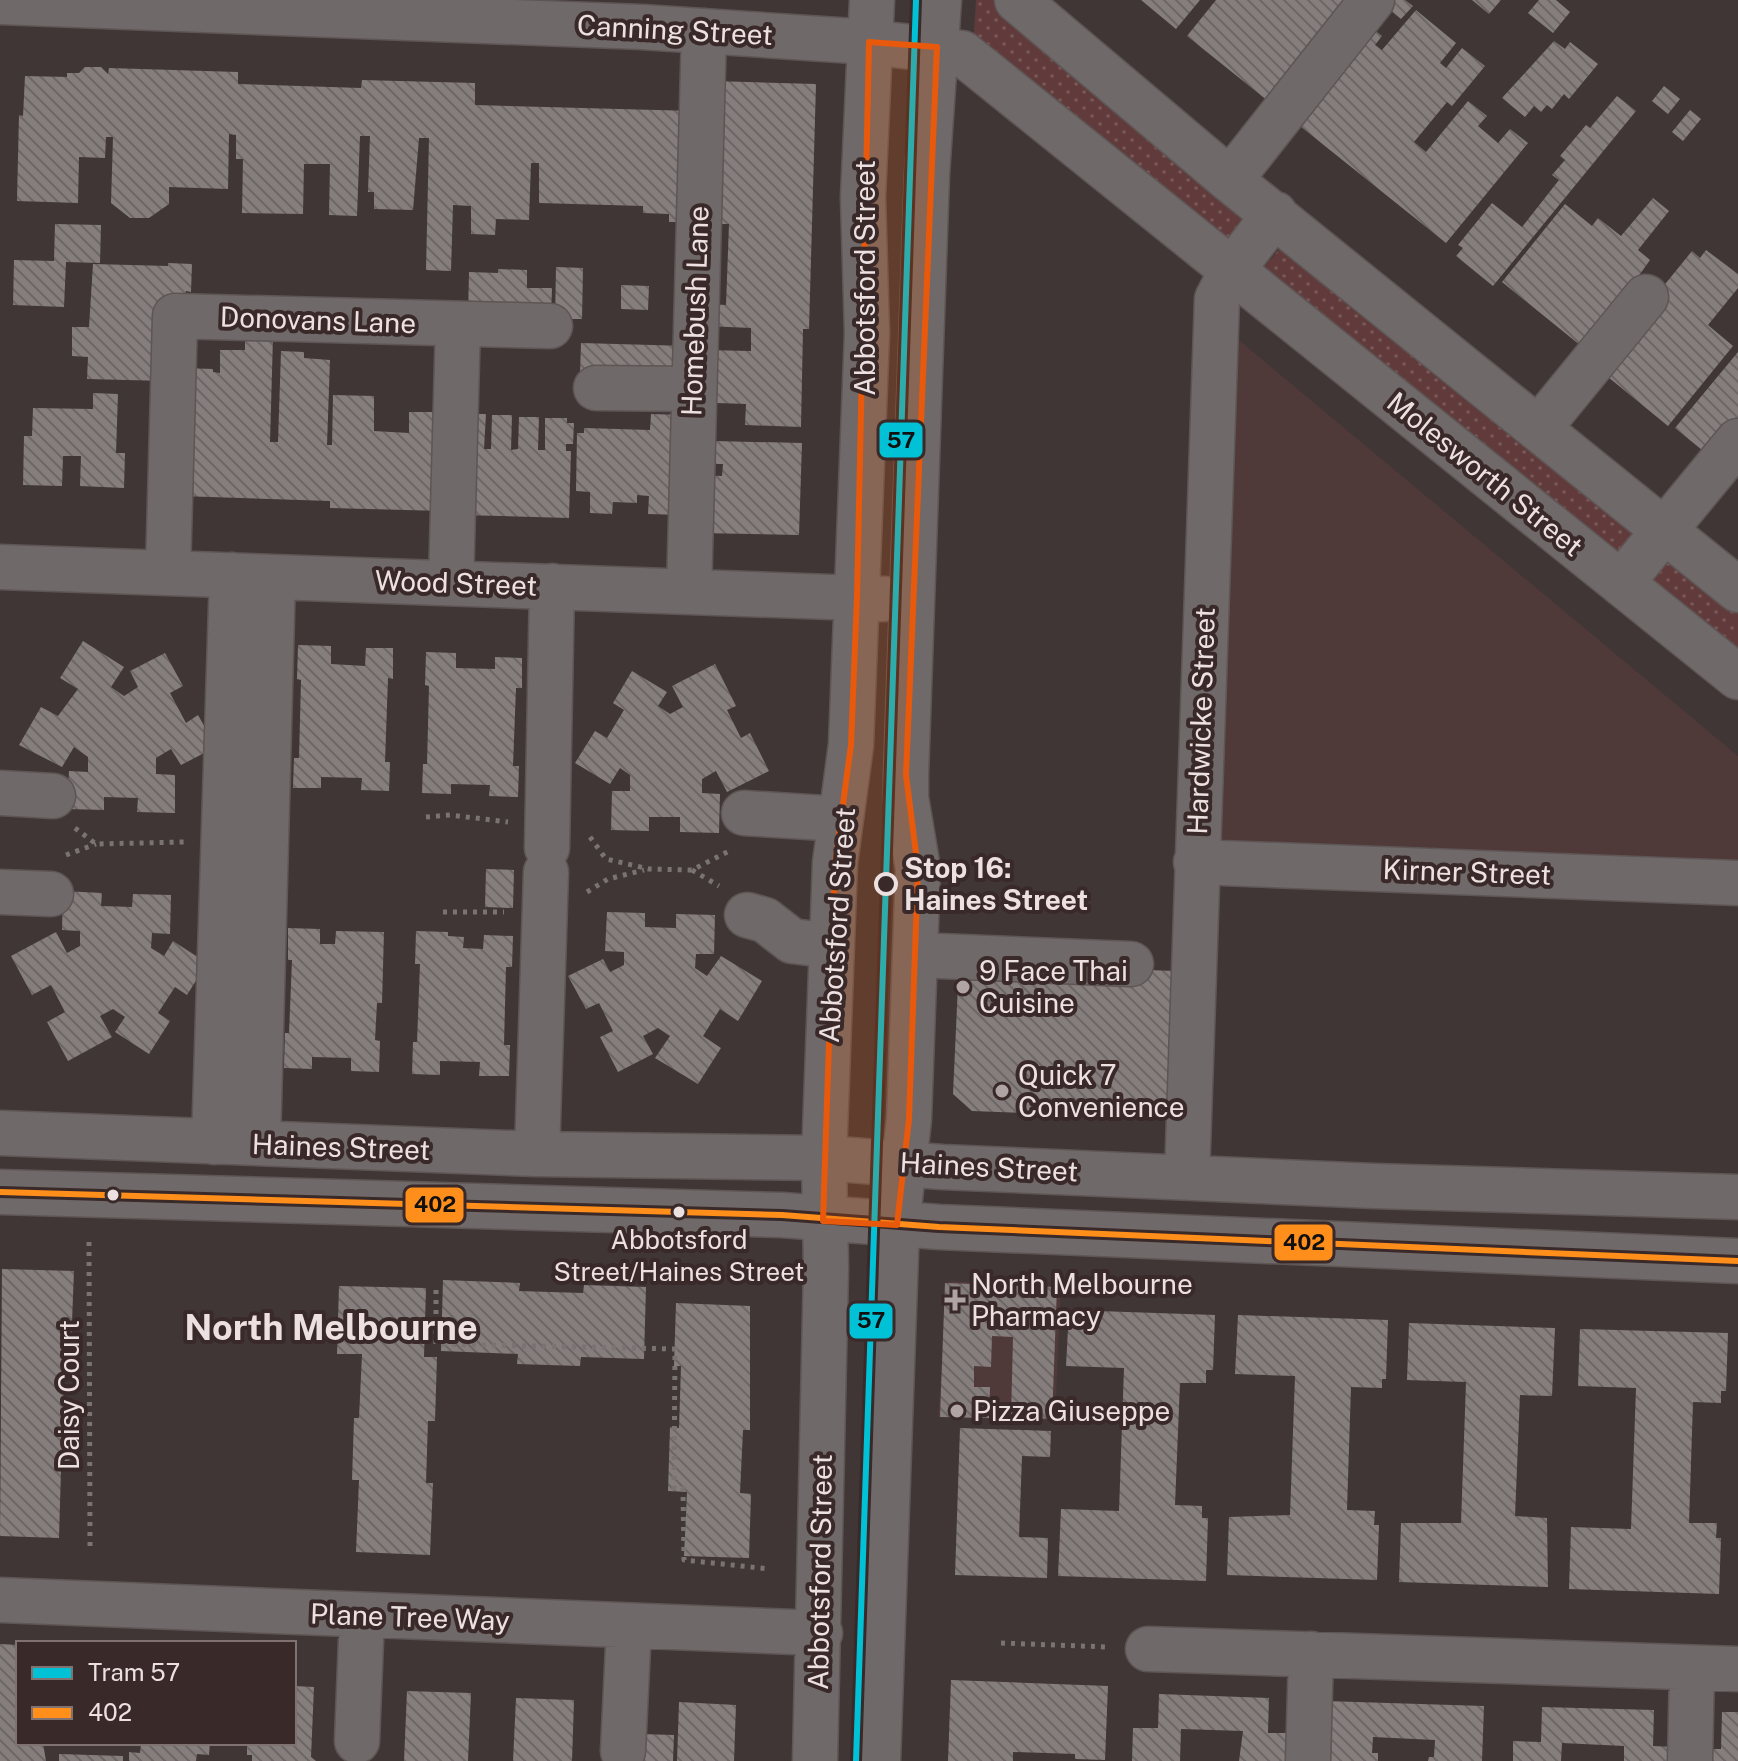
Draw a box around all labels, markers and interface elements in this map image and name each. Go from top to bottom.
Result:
street label: Canning Street [576,8,774,51]
street label: Abbotsford Street [848,160,881,396]
street label: Homebush Lane [674,205,715,417]
street label: Donovans Lane [219,300,417,339]
street label: Molesworth Street [1381,385,1590,562]
line badge: 57 [878,421,924,459]
text: 57 [887,427,915,453]
street label: Wood Street [374,563,538,602]
street label: Hardwicke Street [1180,607,1221,835]
street label: Abbotsford Street [812,806,861,1044]
place label: Stop 16: Haines Street [904,851,1088,916]
street label: Kirner Street [1382,852,1552,891]
marker: Stop 16: Haines Street [875,873,897,895]
place label: 9 Face Thai Cuisine [979,954,1128,1019]
marker: 9 Face Thai Cuisine [954,978,972,996]
place label: Quick 7 Convenience [1018,1058,1185,1123]
marker: Quick 7 Convenience [993,1082,1011,1100]
street label: Haines Street [251,1127,431,1166]
street label: Haines Street [899,1145,1079,1188]
line badge: 402 [404,1186,465,1224]
unlabelled marker [105,1187,121,1203]
text: 402 [414,1191,456,1217]
marker: Abbotsford Street/Haines Street [671,1204,687,1220]
line badge: 402 [1273,1223,1334,1262]
place label: Abbotsford Street/Haines Street [554,1224,804,1287]
text: 402 [1283,1229,1325,1255]
place label: North Melbourne Pharmacy [971,1267,1193,1332]
marker: North Melbourne Pharmacy [946,1291,964,1309]
line badge: 57 [848,1302,894,1340]
district label: North Melbourne [184,1306,478,1348]
text: 57 [857,1307,885,1333]
street label: Daisy Court [52,1320,85,1470]
place label: Pizza Giuseppe [973,1394,1170,1427]
marker: Pizza Giuseppe [948,1402,966,1420]
street label: Abbotsford Street [801,1454,838,1690]
street label: Plane Tree Way [310,1597,510,1636]
legend [16,1641,296,1745]
text: Tram 57 [88,1658,180,1686]
text: 402 [88,1698,132,1726]

